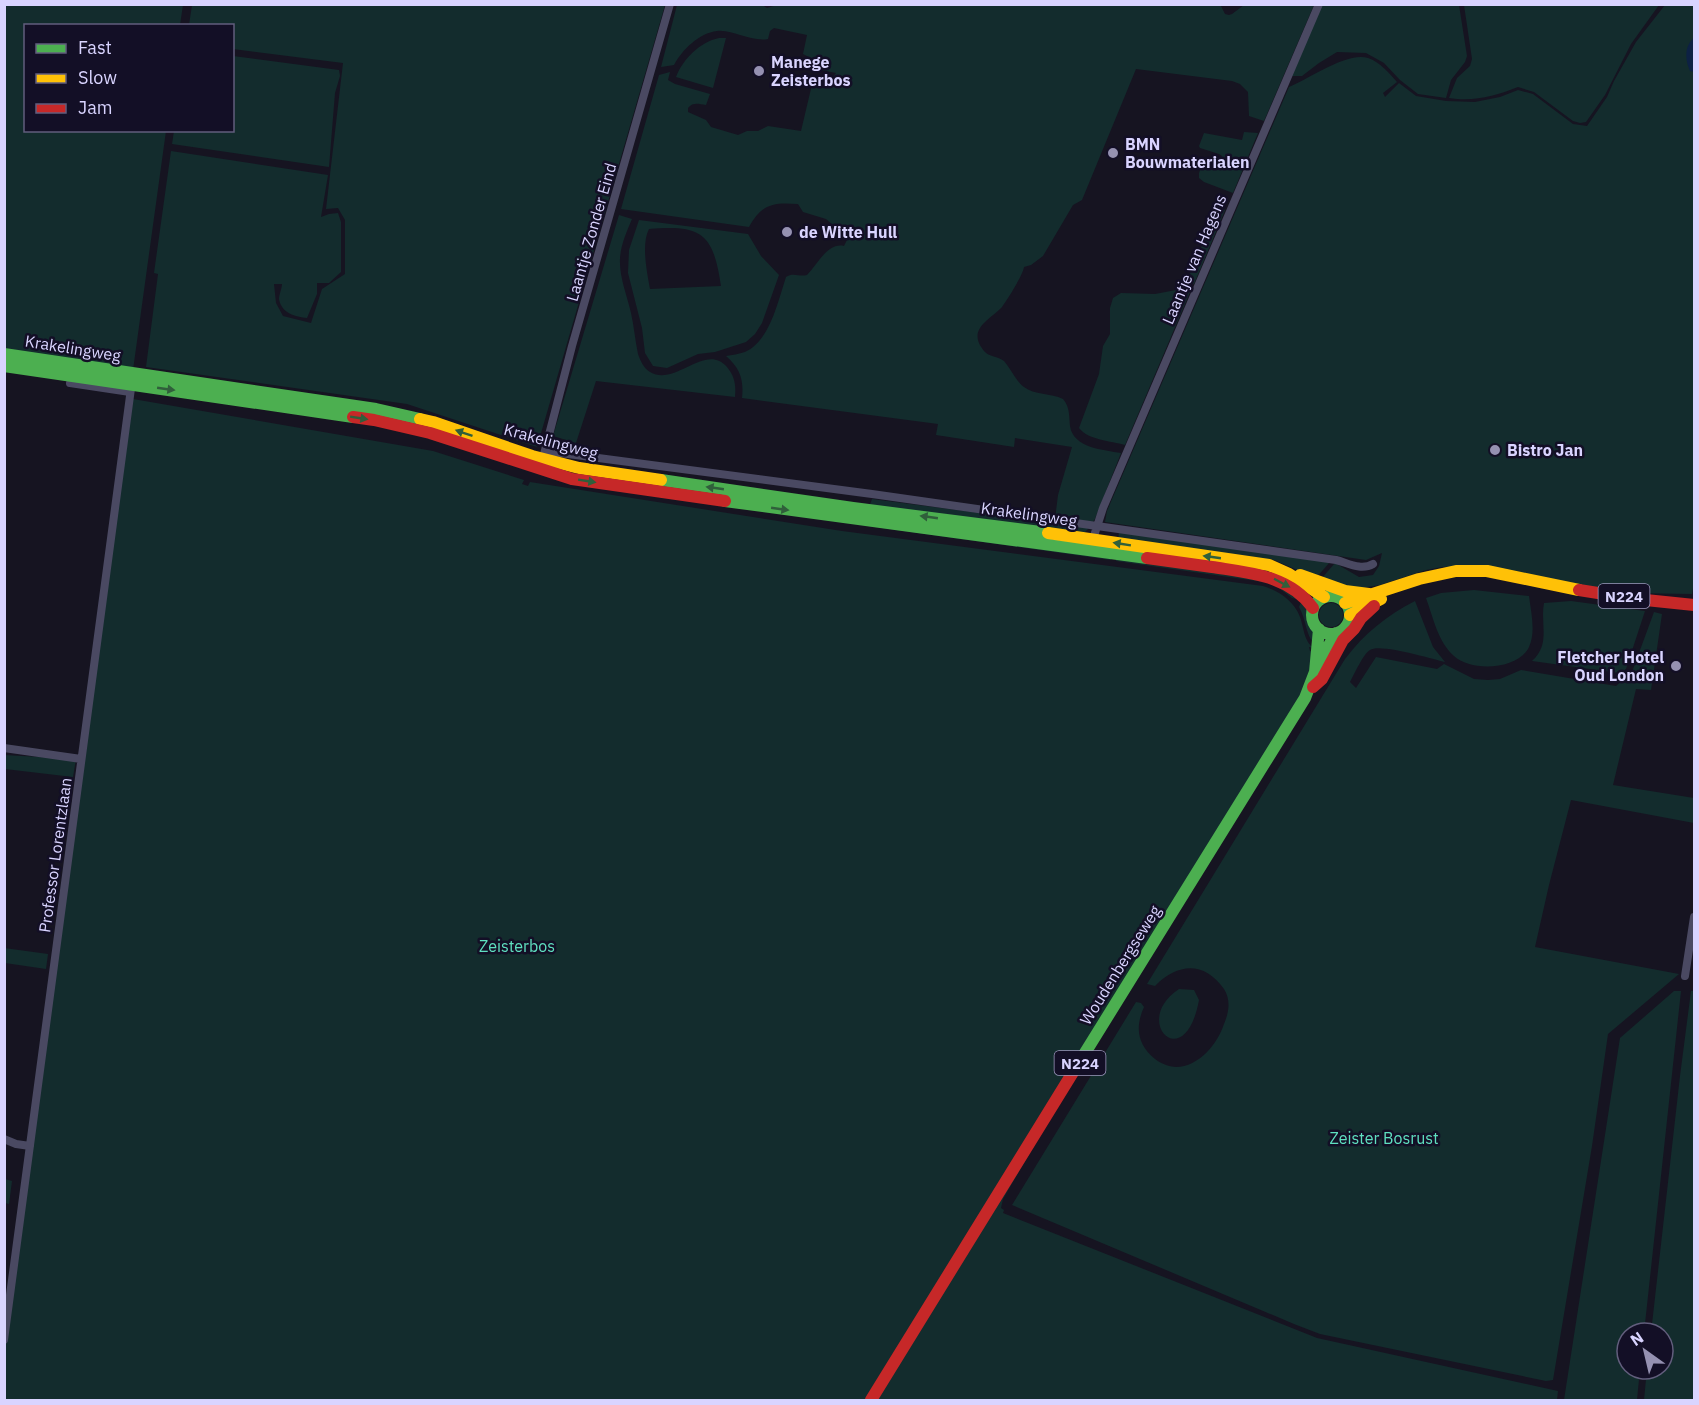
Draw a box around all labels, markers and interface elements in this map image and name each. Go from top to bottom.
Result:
legend [24,24,234,132]
text: Fast [78,36,112,59]
place label: Manege Zeisterbos [771,52,850,90]
marker: Manege Zeisterbos [752,64,766,78]
text: Slow [78,66,117,89]
text: Jam [78,96,113,119]
place label: BMN Bouwmaterialen [1125,134,1250,172]
marker: BMN Bouwmaterialen [1106,146,1120,160]
street label: Laantje Zonder Eind [562,161,620,303]
street label: Laantje van Hagens [1158,191,1230,327]
place label: de Witte Hull [799,222,897,242]
marker: de Witte Hull [780,225,794,239]
street label: Krakelingweg [24,331,123,366]
one-way arrow [157,385,176,394]
one-way arrow [350,413,369,422]
street label: Krakelingweg [502,419,601,463]
one-way arrow [454,427,472,437]
place label: Bistro Jan [1507,440,1583,460]
marker: Bistro Jan [1488,443,1502,457]
one-way arrow [578,477,597,486]
one-way arrow [705,484,724,493]
street label: Krakelingweg [980,497,1079,531]
one-way arrow [771,504,790,513]
one-way arrow [919,513,938,522]
one-way arrow [1112,539,1131,548]
one-way arrow [1202,552,1221,561]
one-way arrow [1273,577,1291,587]
road number: N224 [1598,584,1650,608]
place label: Fletcher Hotel Oud London [1557,647,1664,685]
marker: Fletcher Hotel Oud London [1669,659,1683,673]
street label: Professor Lorentzlaan [34,776,76,934]
street label: Woudenbergseweg [1075,901,1165,1028]
park label: Zeisterbos [479,936,555,956]
road number: N224 [1054,1051,1106,1075]
park label: Zeister Bosrust [1329,1128,1439,1148]
north arrow [1615,1321,1675,1381]
text: N [1626,1327,1647,1350]

